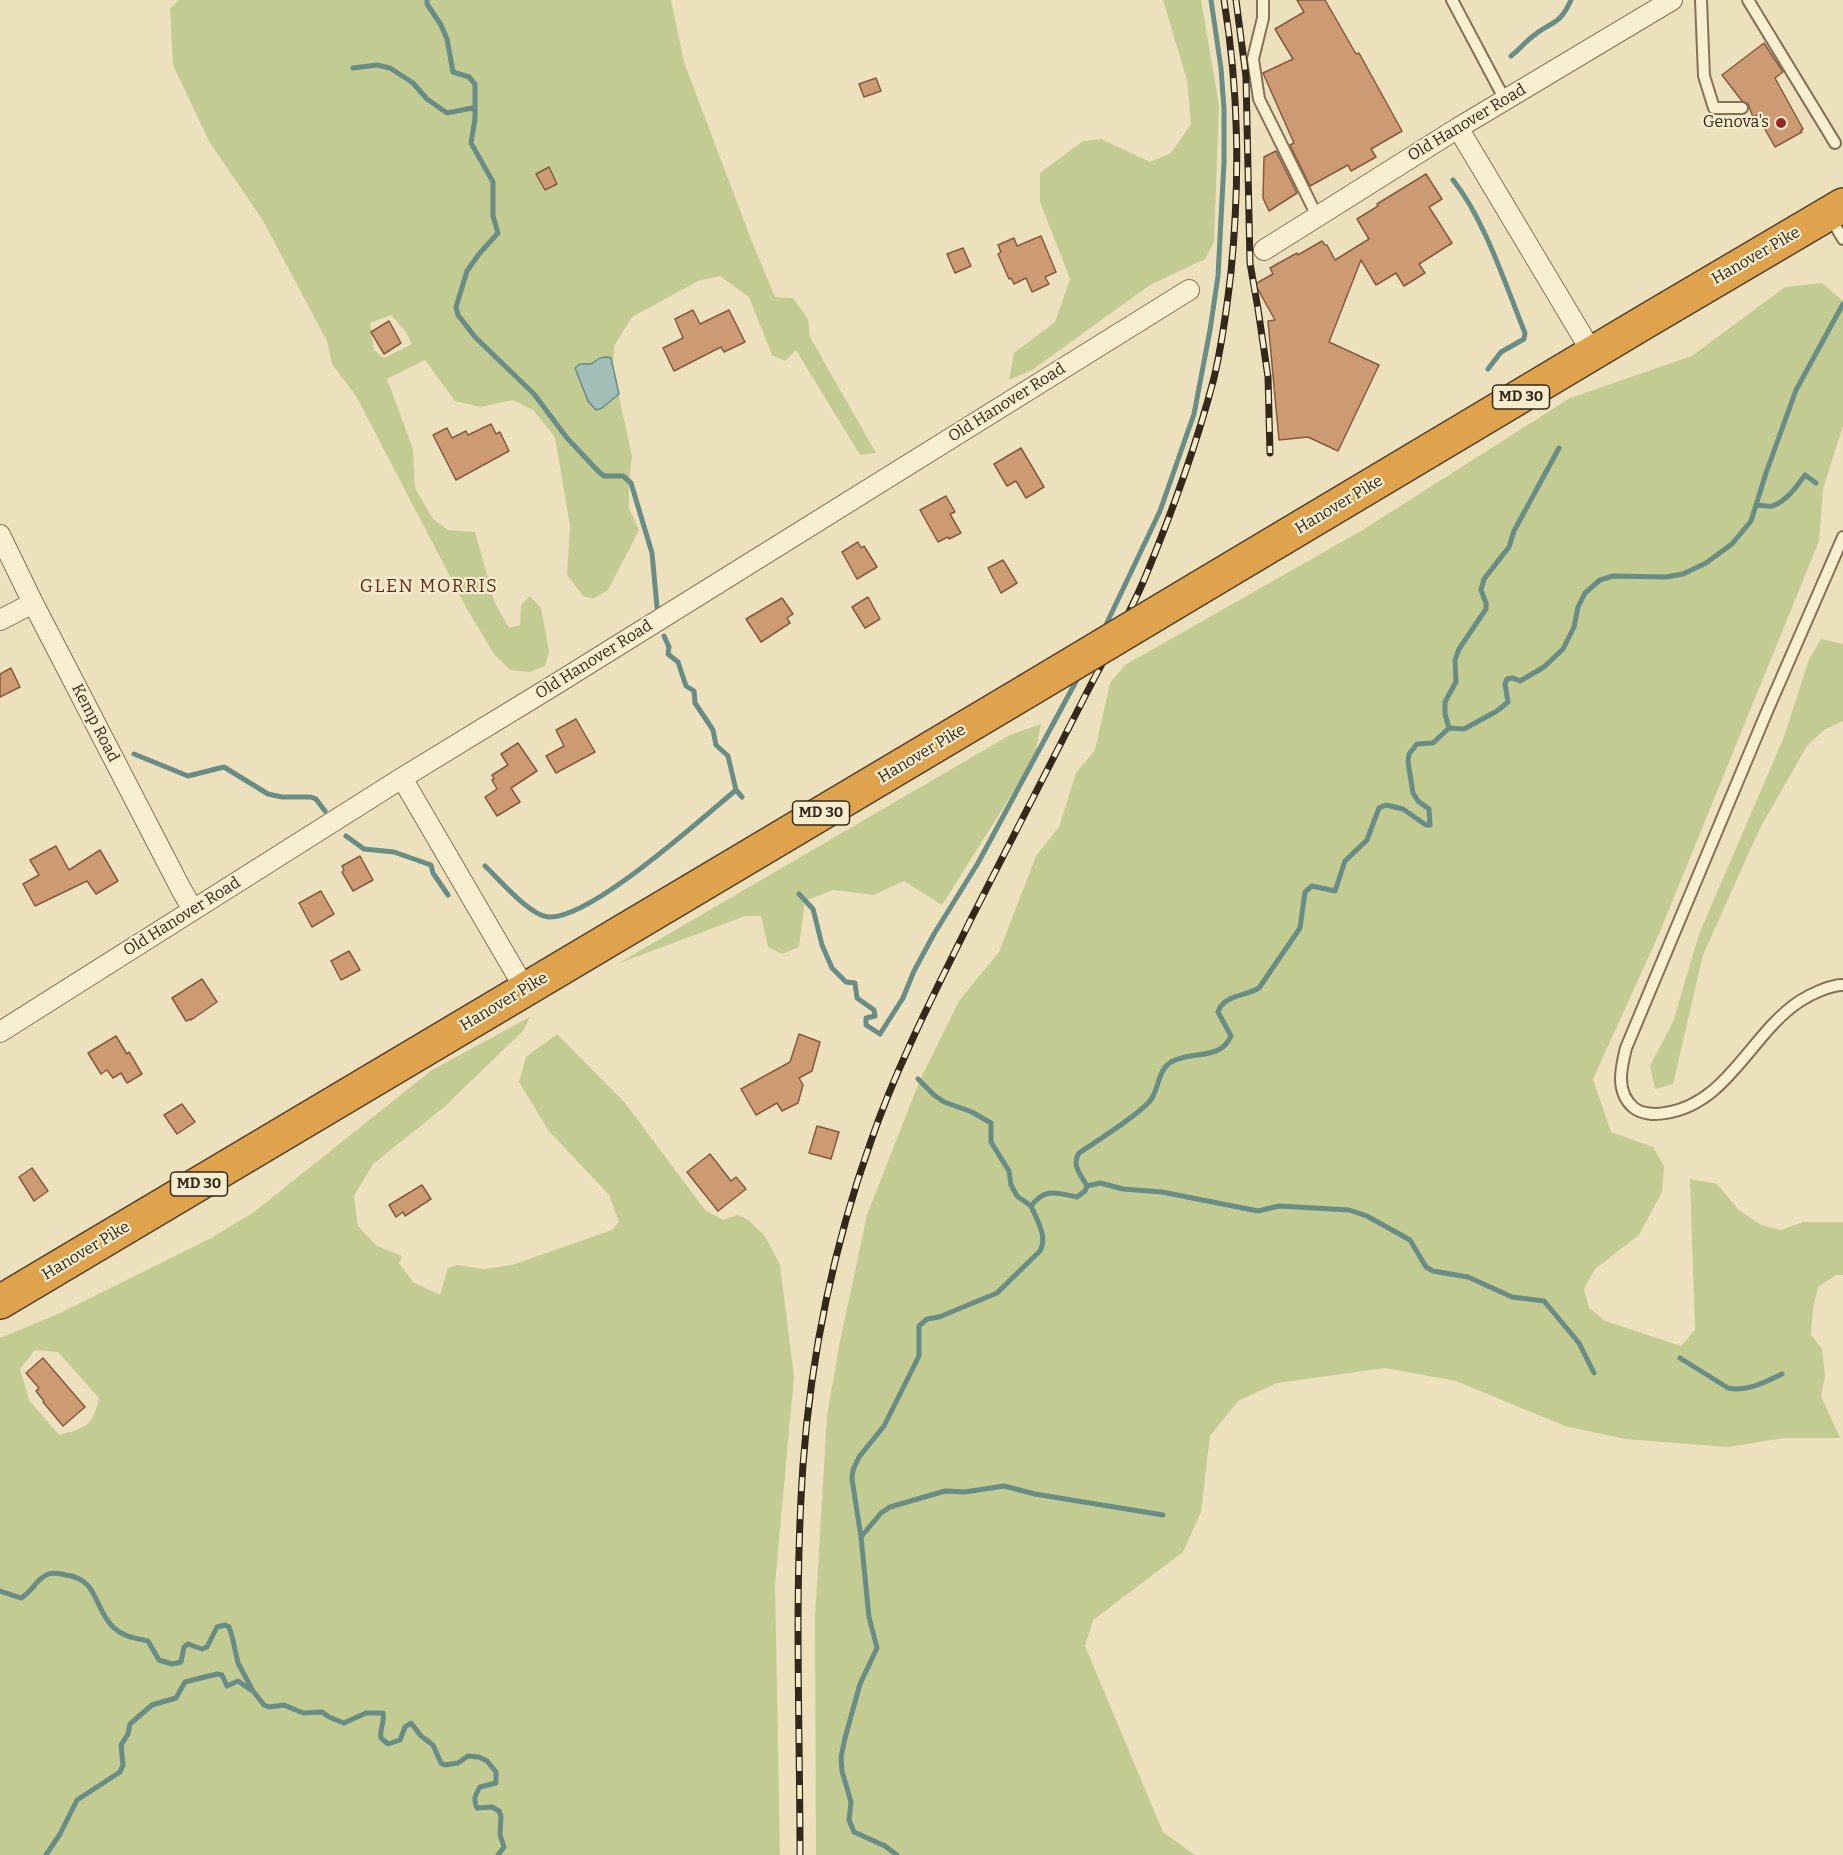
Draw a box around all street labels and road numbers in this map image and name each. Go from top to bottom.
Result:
street label: Old Hanover Road [1405,80,1529,166]
street label: Hanover Pike [1708,223,1804,289]
street label: Old Hanover Road [945,359,1069,447]
road number: MD 30 [1492,385,1550,409]
street label: Hanover Pike [1292,471,1386,539]
street label: Old Hanover Road [532,616,656,704]
street label: Kemp Road [67,681,123,765]
street label: Hanover Pike [875,720,969,788]
road number: MD 30 [792,801,850,825]
street label: Old Hanover Road [120,873,244,961]
street label: Hanover Pike [457,968,551,1036]
road number: MD 30 [170,1172,228,1196]
street label: Hanover Pike [39,1217,133,1285]

